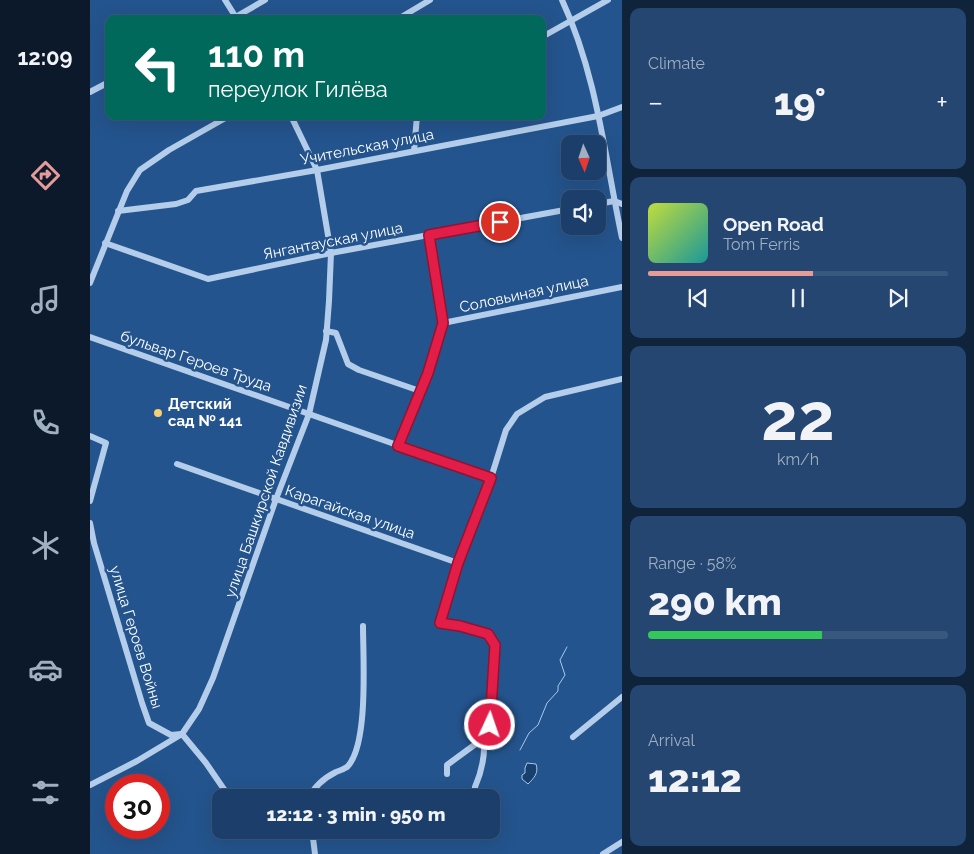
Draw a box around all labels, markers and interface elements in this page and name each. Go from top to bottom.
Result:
text: 110 m [208,34,305,75]
icon: left [125,35,190,100]
text: 12:09 [17,44,73,70]
text: Climate [648,54,705,73]
text: переулок Гилёва [208,76,388,102]
text: 19° [774,79,826,124]
text: − [648,86,663,119]
text: + [936,86,948,119]
street label: Учительская улица [299,125,435,169]
north arrow [561,135,606,180]
map controls [561,135,606,235]
icon: directions [28,158,63,193]
button: sound [561,190,606,235]
pin [479,201,521,243]
icon: arrive [486,208,514,236]
text: Open Road [723,213,824,235]
street label: Янгантауская улица [262,219,404,263]
text: Tom Ferris [723,235,800,254]
street label: Соловьиная улица [458,272,590,316]
icon: music [28,282,63,317]
icon: previous [684,284,712,312]
icon: pause [784,284,812,312]
icon: next [884,284,912,312]
street label: бульвар Героев Труда [118,327,274,395]
text: 22 [761,379,835,455]
street label: улица Башкирской Кавдивизии [221,382,311,600]
place label: Детский сад № 141 [168,395,243,430]
icon: phone [28,405,63,440]
marker: Детский сад № 141 [152,407,164,419]
text: km/h [777,450,819,469]
street label: Карагайская улица [283,481,417,543]
icon: climate [28,528,63,563]
text: Range · 58% [648,554,736,573]
street label: улица Героев Войны [106,563,166,711]
text: 290 km [648,579,782,624]
icon: car [28,652,63,687]
position arrow [463,698,515,750]
text: Arrival [648,731,695,750]
text: 12:12 [648,756,742,801]
speed limit sign: 30 [105,774,170,839]
icon: filters [28,775,63,810]
text: 12:12 · 3 min · 950 m [266,803,446,825]

